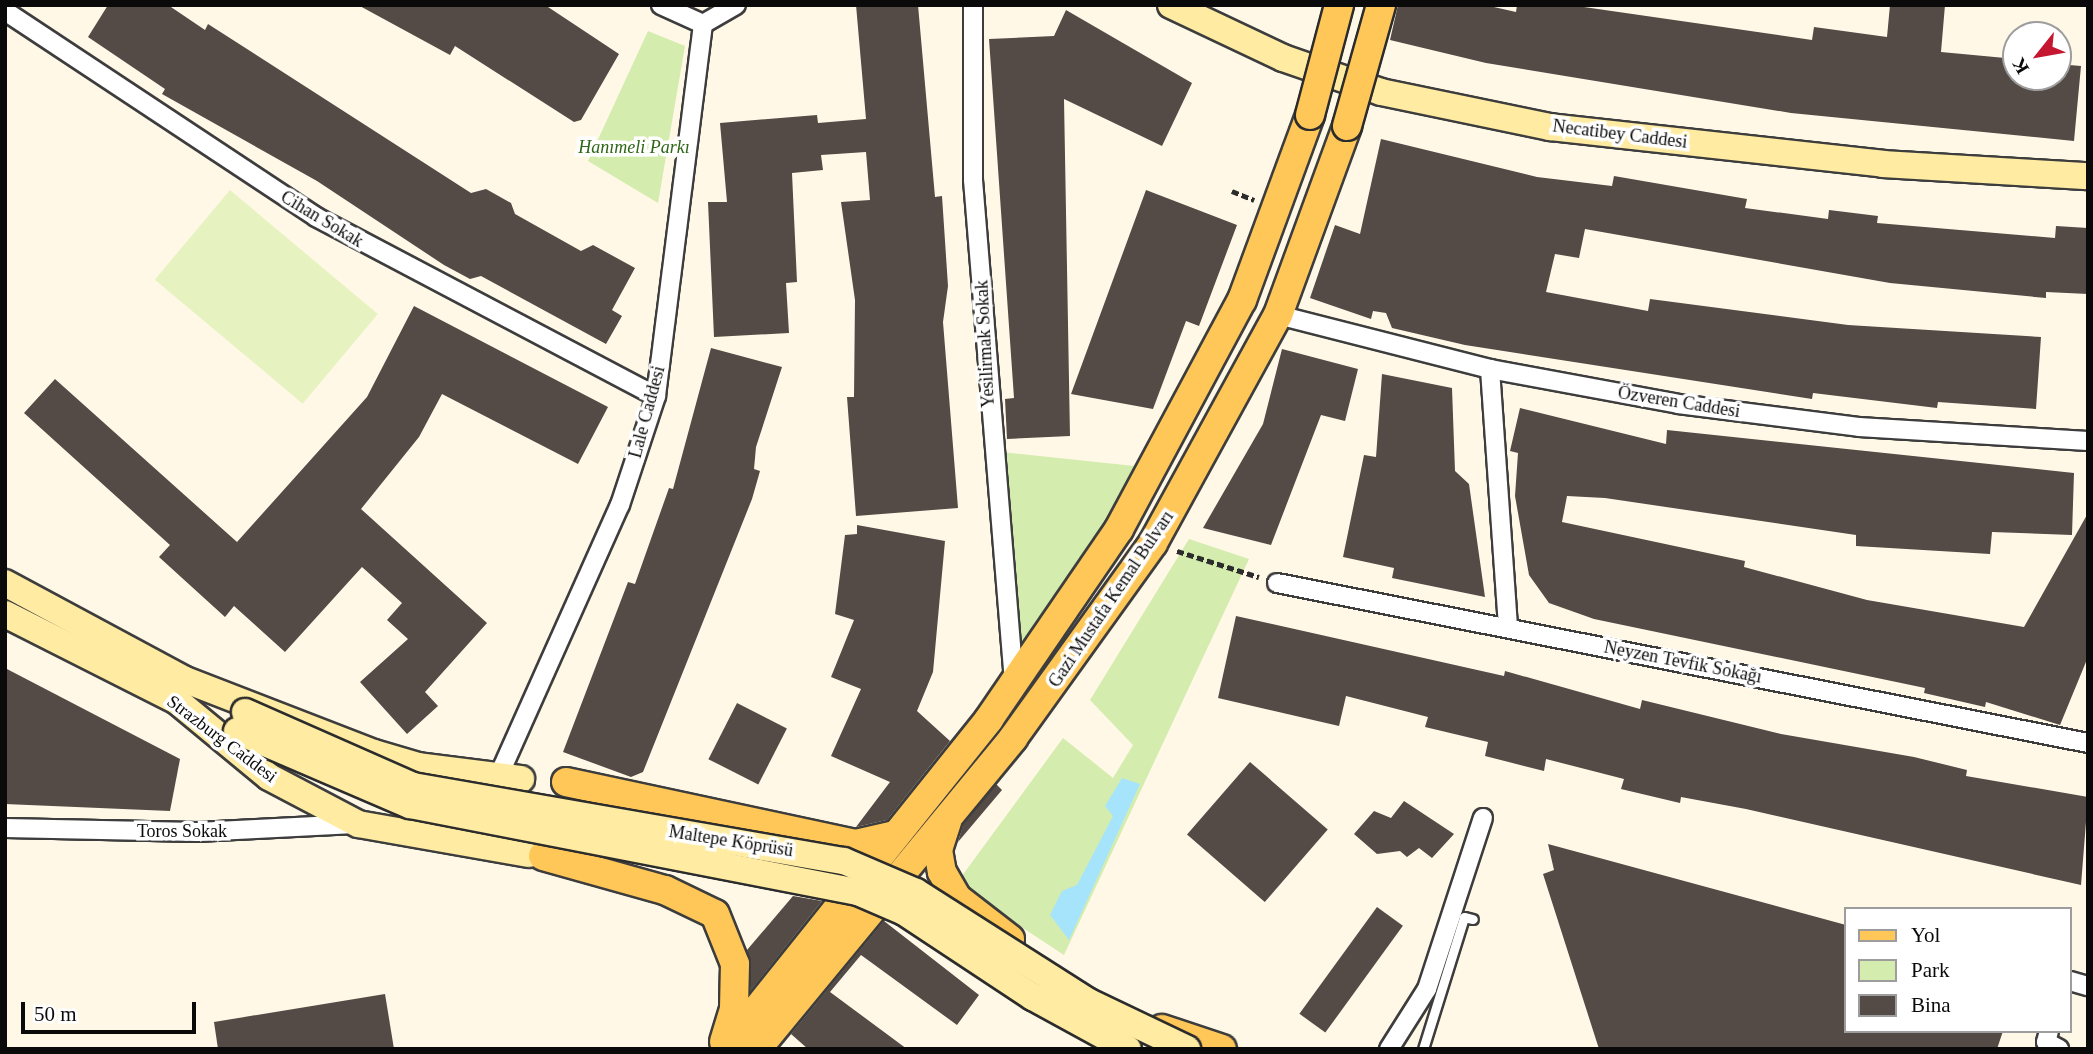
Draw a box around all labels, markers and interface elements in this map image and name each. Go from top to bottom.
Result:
north arrow [2002,21,2072,91]
text: K [2007,54,2033,78]
street label: Necatibey Caddesi [1551,115,1689,153]
park label: Hanımeli Parkı [578,136,690,158]
street label: Cihan Sokak [277,186,367,252]
street label: Yesilirmak Sokak [971,280,999,408]
street label: Lale Caddesi [624,364,670,460]
street label: Özveren Caddesi [1616,382,1742,422]
street label: Gazi Mustafa Kemal Bulvarı [1044,507,1178,691]
street label: Neyzen Tevfik Sokağı [1602,636,1764,688]
street label: Strazburg Caddesi [163,691,281,787]
street label: Toros Sokak [137,820,227,842]
street label: Maltepe Köprüsü [667,821,795,861]
legend [1844,907,2072,1033]
text: Yol [1911,923,1940,947]
text: Park [1911,958,1950,982]
scale bar [24,988,200,1032]
text: Bina [1911,993,1951,1017]
text: 50 m [34,1002,77,1026]

